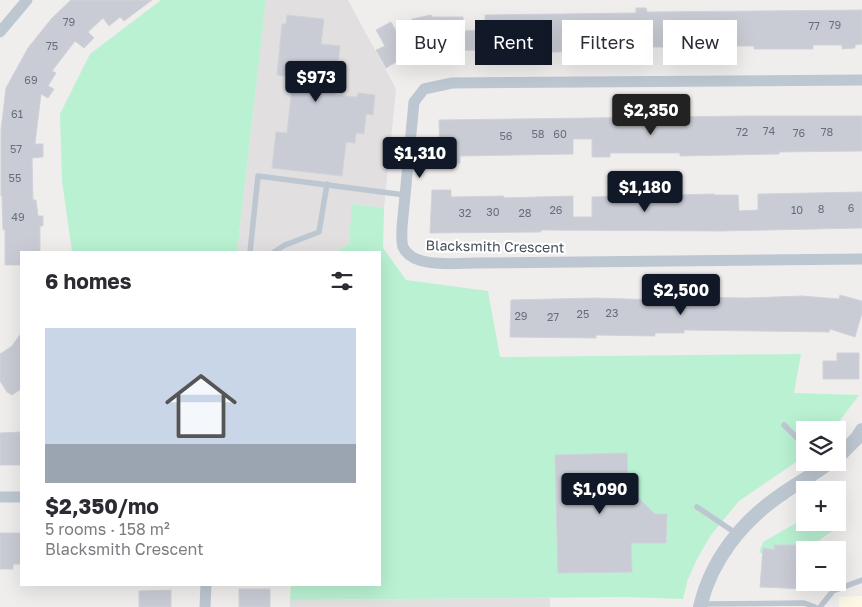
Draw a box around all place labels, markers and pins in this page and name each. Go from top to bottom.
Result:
pin: $973 [286,61,346,103]
pin: $2,350 [610,94,692,136]
pin: $1,310 [379,136,461,179]
pin: $1,180 [604,170,686,213]
pin: $2,500 [640,274,722,316]
pin: $1,090 [559,472,641,515]

